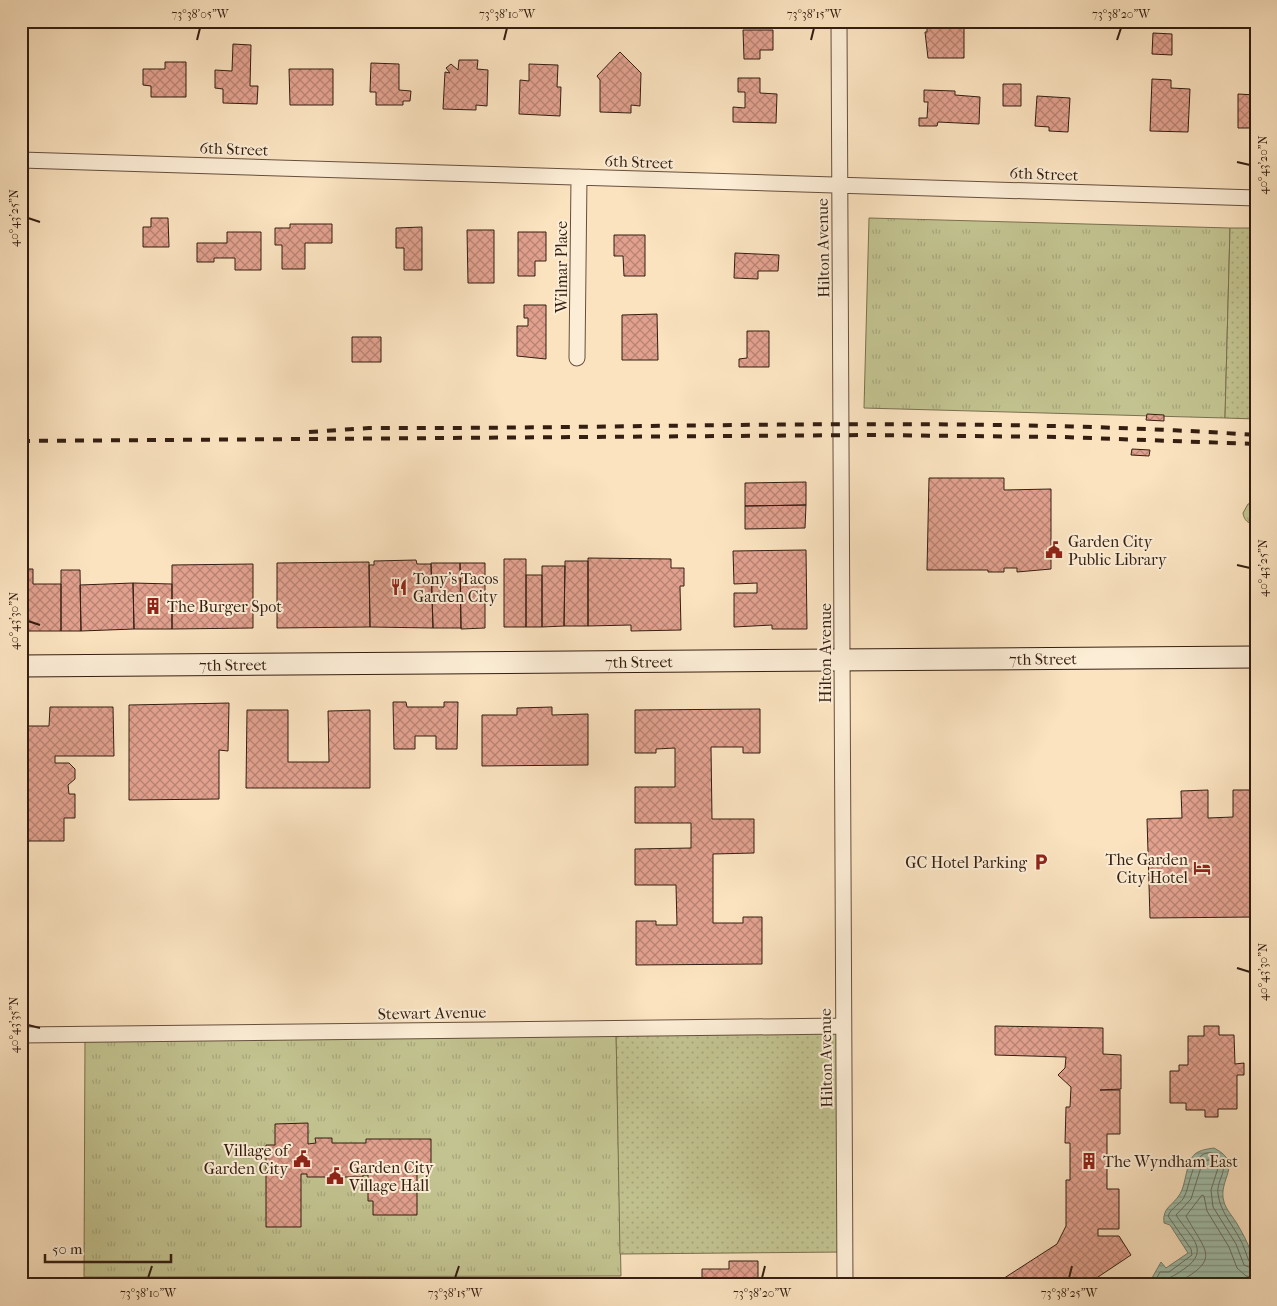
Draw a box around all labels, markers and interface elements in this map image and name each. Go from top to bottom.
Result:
text: 73°38'05"W [172,7,230,21]
text: 73°38'10"W [479,7,536,21]
text: 73°38'15"W [787,7,842,21]
text: 73°38'20"W [1092,7,1151,21]
text: 40°43'20"N [1256,135,1270,195]
street label: 6th Street [199,138,269,160]
street label: 6th Street [604,151,674,173]
street label: 6th Street [1009,163,1079,185]
text: 40°43'25"N [7,189,21,247]
street label: Hilton Avenue [813,198,833,298]
street label: Wilmar Place [552,221,571,314]
place label: Garden City Public Library [1068,532,1167,569]
text: 40°43'25"N [1256,539,1270,597]
public building icon: Garden City Public Library [1044,540,1064,560]
place label: Tony's Tacos Garden City [413,569,499,606]
restaurant icon: Tony's Tacos Garden City [389,577,409,597]
text: 40°43'30"N [7,592,21,650]
building icon: The Burger Spot [143,596,163,616]
place label: The Burger Spot [167,597,282,616]
street label: Hilton Avenue [816,603,835,703]
street label: 7th Street [1009,649,1077,668]
street label: 7th Street [605,652,673,671]
street label: 7th Street [199,655,267,674]
place label: The Garden City Hotel [1105,850,1189,887]
parking icon: GC Hotel Parking [1031,852,1051,872]
place label: GC Hotel Parking [905,853,1027,872]
hotel icon: The Garden City Hotel [1192,858,1212,878]
text: 40°43'30"N [1256,943,1270,1001]
text: 40°43'35"N [7,997,21,1053]
street label: Stewart Avenue [378,1003,487,1023]
street label: Hilton Avenue [816,1008,836,1108]
place label: Village of Garden City [204,1141,292,1178]
public building icon: Village of Garden City [292,1149,312,1169]
building icon: The Wyndham East [1079,1151,1099,1171]
place label: The Wyndham East [1103,1152,1238,1171]
place label: Garden City Village Hall [348,1158,434,1195]
public building icon: Garden City Village Hall [325,1166,345,1186]
scale bar [45,1231,171,1263]
text: 50 m [52,1240,83,1258]
text: 73°38'10"W [120,1286,177,1300]
text: 73°38'15"W [428,1286,483,1300]
text: 73°38'20"W [733,1286,792,1300]
text: 73°38'25"W [1041,1286,1098,1300]

